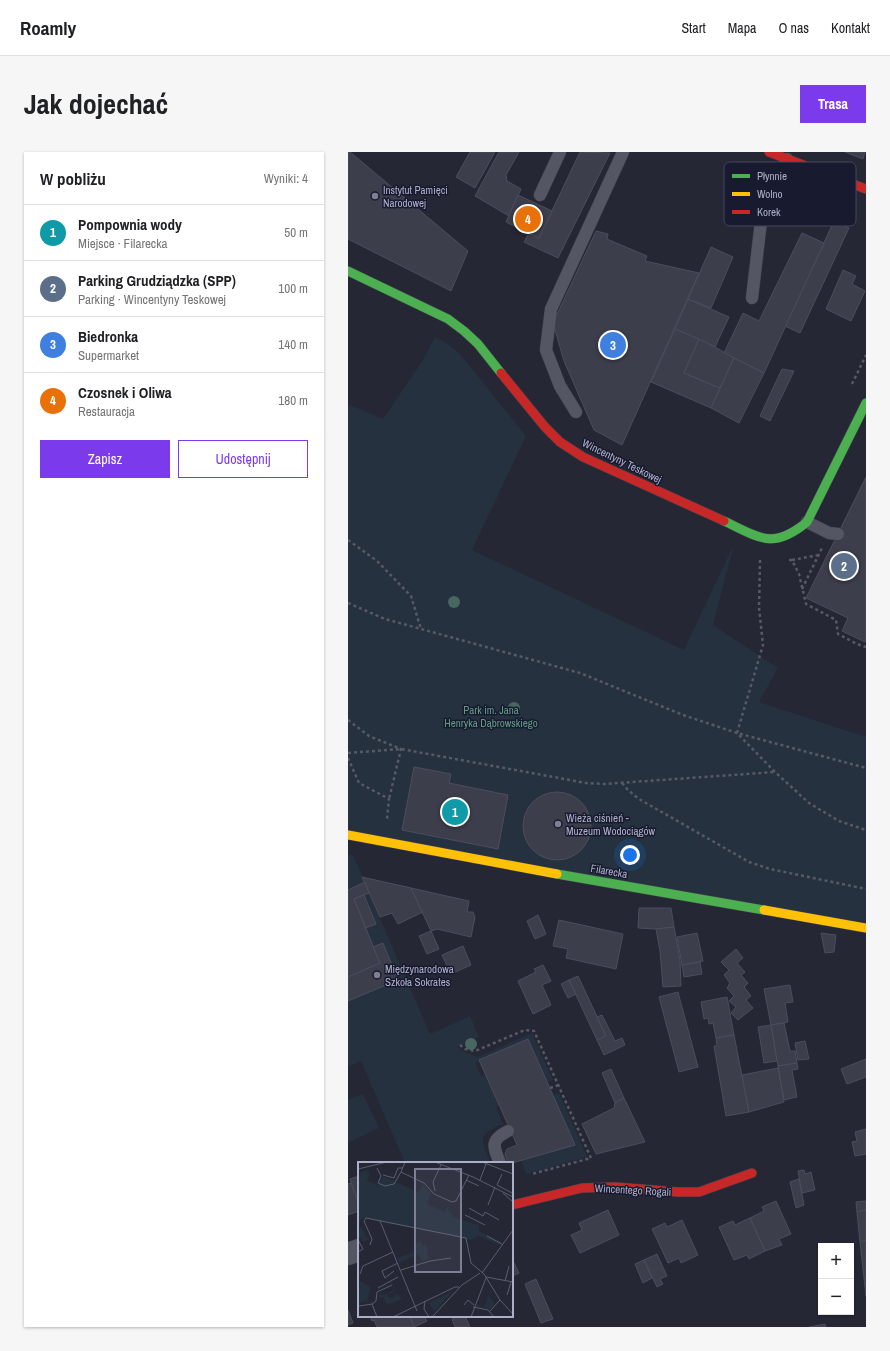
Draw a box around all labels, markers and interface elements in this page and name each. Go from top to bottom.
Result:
text: Roamly [20,15,76,41]
text: Start [681,19,706,37]
text: Mapa [728,19,756,37]
text: O nas [778,19,809,37]
text: Kontakt [831,19,870,37]
text: Jak dojechać [24,85,168,123]
button: Trasa [800,85,866,123]
legend [724,162,856,226]
text: W pobliżu [40,167,106,190]
text: Płynnie [757,169,787,183]
text: Wyniki: 4 [264,170,308,187]
place label: Instytut Pamięci Narodowej [383,183,448,210]
text: Wolno [757,187,782,201]
marker: Instytut Pamięci Narodowej [370,191,380,201]
pin: 4 [515,204,541,234]
text: Korek [757,205,781,219]
text: Pompownia wody [78,214,182,235]
text: 1 [50,224,56,241]
text: 50 m [284,224,308,241]
text: Miejsce · Filarecka [78,235,167,252]
text: Parking Grudziądzka (SPP) [78,270,236,291]
text: 2 [50,280,56,297]
text: 100 m [278,280,308,297]
text: Parking · Wincentyny Teskowej [78,291,226,308]
text: Biedronka [78,326,138,347]
pin: 3 [600,330,626,360]
text: 3 [50,336,56,353]
text: 140 m [278,336,308,353]
text: Supermarket [78,347,139,364]
text: Czosnek i Oliwa [78,382,172,403]
text: 4 [50,392,56,409]
text: 180 m [278,392,308,409]
text: Restauracja [78,403,135,420]
street label: Wincentyny Teskowej [580,436,664,486]
button: Zapisz [40,440,170,478]
button: Udostępnij [178,440,308,478]
pin: 2 [831,551,857,581]
park label: Park im. Jana Henryka Dąbrowskiego [444,703,538,730]
pin: 1 [442,797,468,827]
place label: Wieża ciśnień - Muzeum Wodociągów [566,811,656,838]
marker: Wieża ciśnień - Muzeum Wodociągów [553,819,563,829]
your location [620,845,640,865]
street label: Filarecka [590,861,628,881]
place label: Międzynarodowa Szkoła Sokrates [385,962,454,989]
marker: Międzynarodowa Szkoła Sokrates [372,970,382,980]
inset map [358,1162,513,1317]
street label: Wincentego Rogali [594,1181,672,1199]
map controls [818,1243,854,1315]
button: + [818,1243,854,1279]
button: − [818,1279,854,1315]

